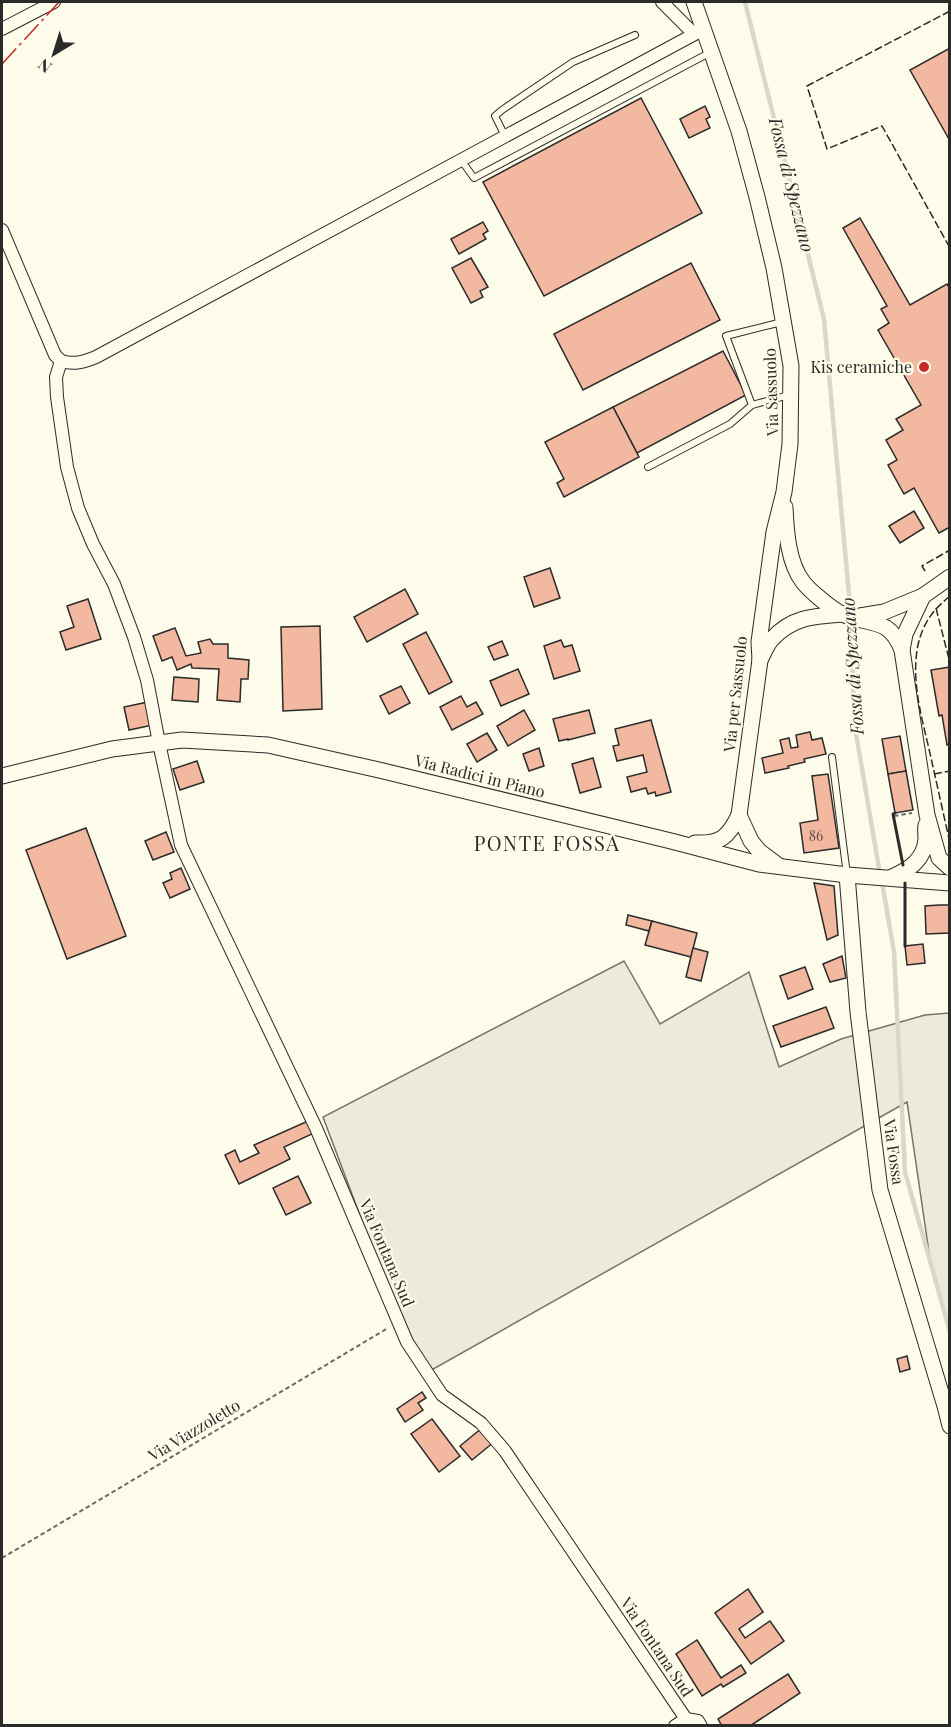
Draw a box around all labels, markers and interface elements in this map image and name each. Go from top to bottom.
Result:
north arrow [24,24,84,84]
text: N [33,54,55,78]
water label: Fossa di Spezzano [763,114,820,255]
street label: Via Sassuolo [758,347,783,437]
place label: Kis ceramiche [811,356,912,377]
marker: Kis ceramiche [917,360,931,374]
water label: Fossa di Spezzano [835,596,869,737]
street label: Via per Sassuolo [718,635,751,754]
street label: Via Radici in Piano [412,749,548,802]
house number: 86 [809,826,823,845]
district label: PONTE FOSSA [474,829,620,856]
street label: Via Fossa [879,1117,909,1186]
street label: Via Fontana Sud [355,1195,420,1310]
street label: Via Viazzoletto [143,1394,244,1466]
street label: Via Fontana Sud [616,1592,698,1700]

